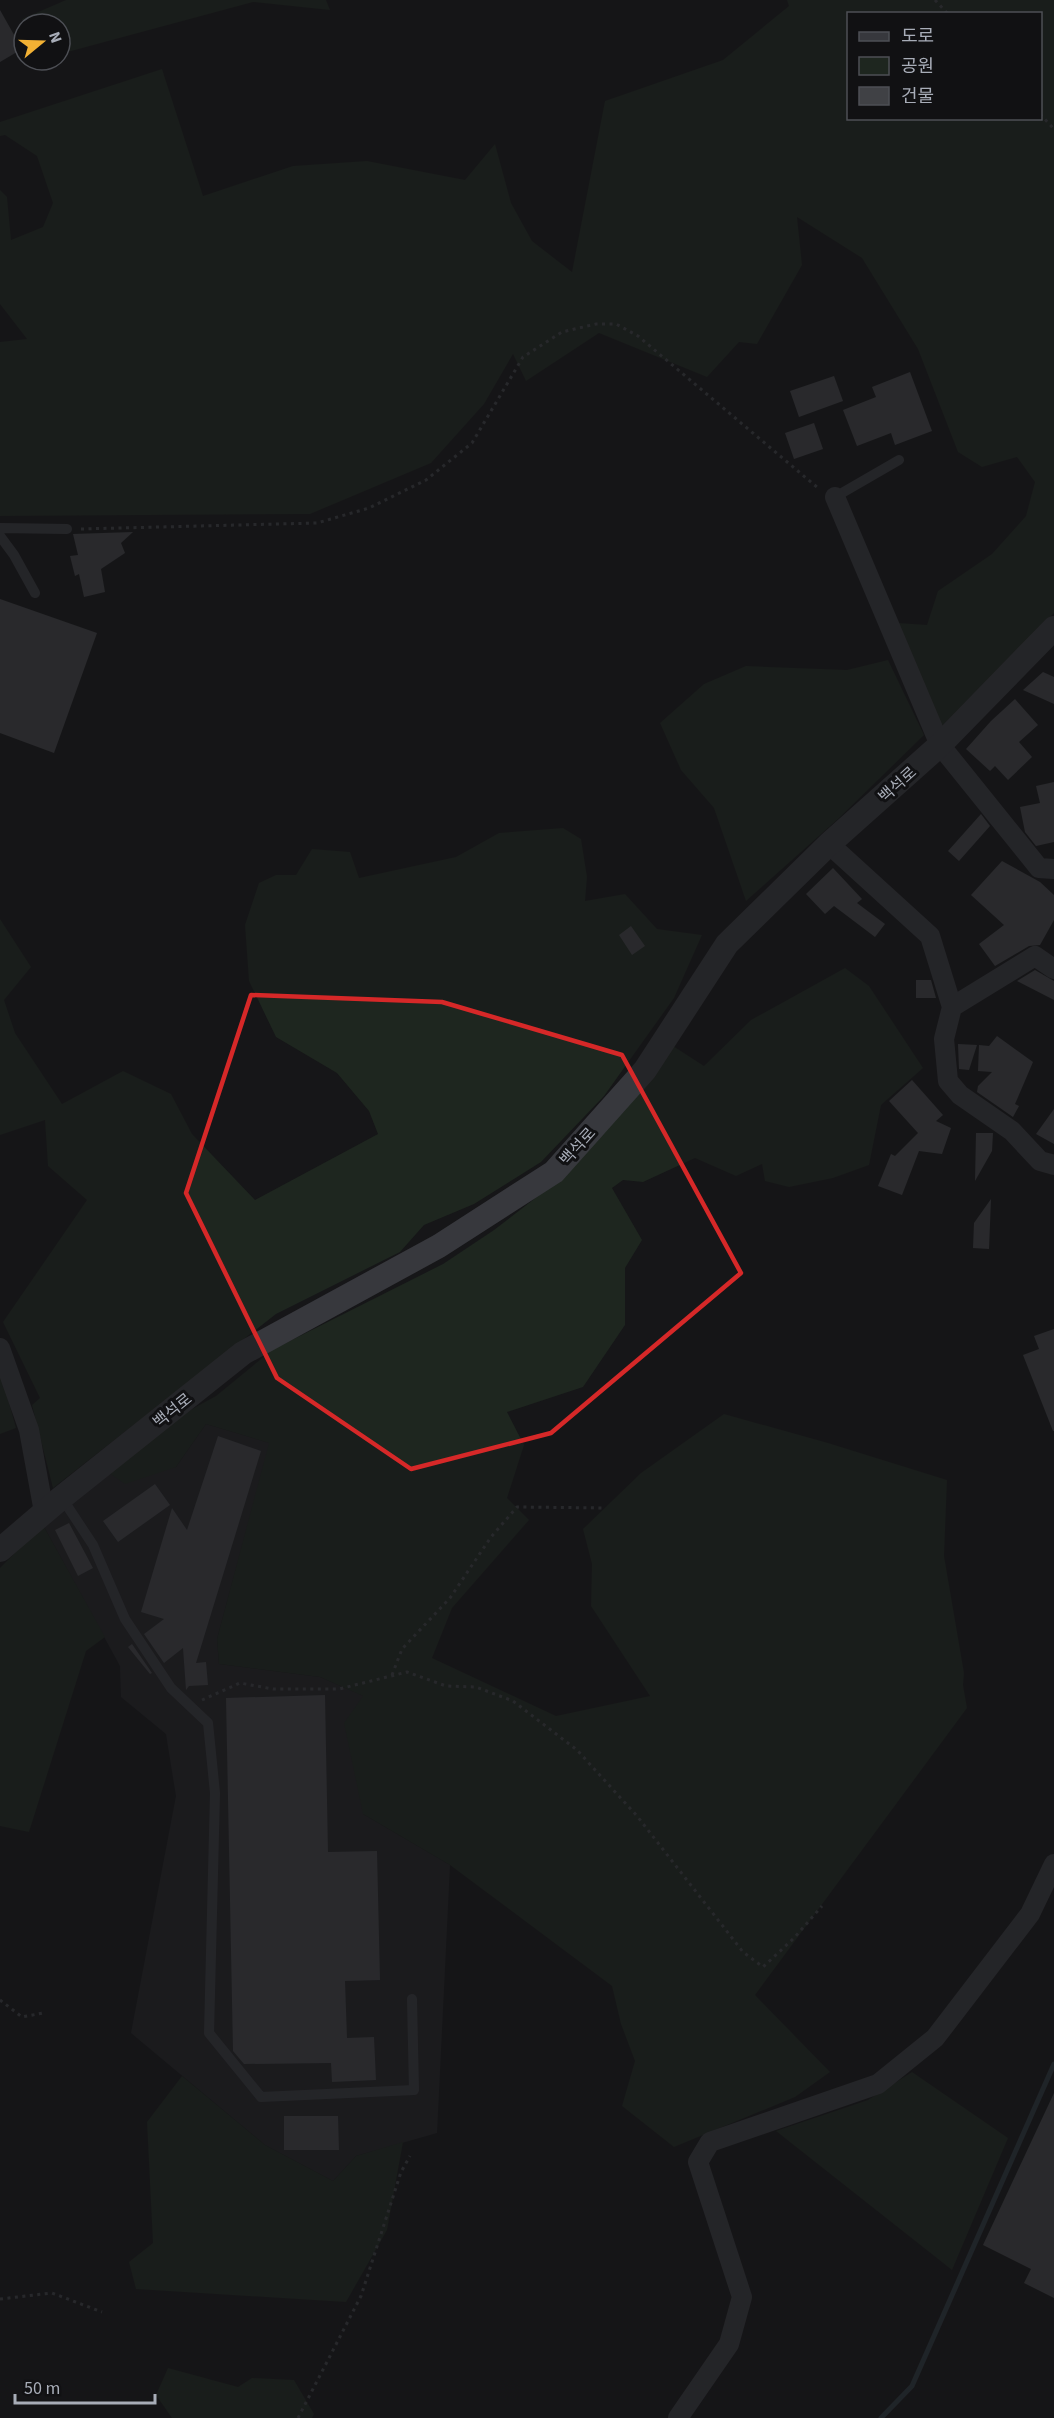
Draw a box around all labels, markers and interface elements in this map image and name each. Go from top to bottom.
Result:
north arrow [12,12,72,72]
legend [847,12,1042,120]
text: 도로 [901,24,934,49]
text: N [43,29,67,46]
text: 공원 [901,54,934,79]
text: 건물 [901,84,934,109]
street label: 백석로 [874,762,922,808]
street label: 백석로 [555,1123,601,1170]
street label: 백석로 [149,1388,197,1433]
scale bar [15,2367,154,2405]
text: 50 m [24,2376,60,2401]

